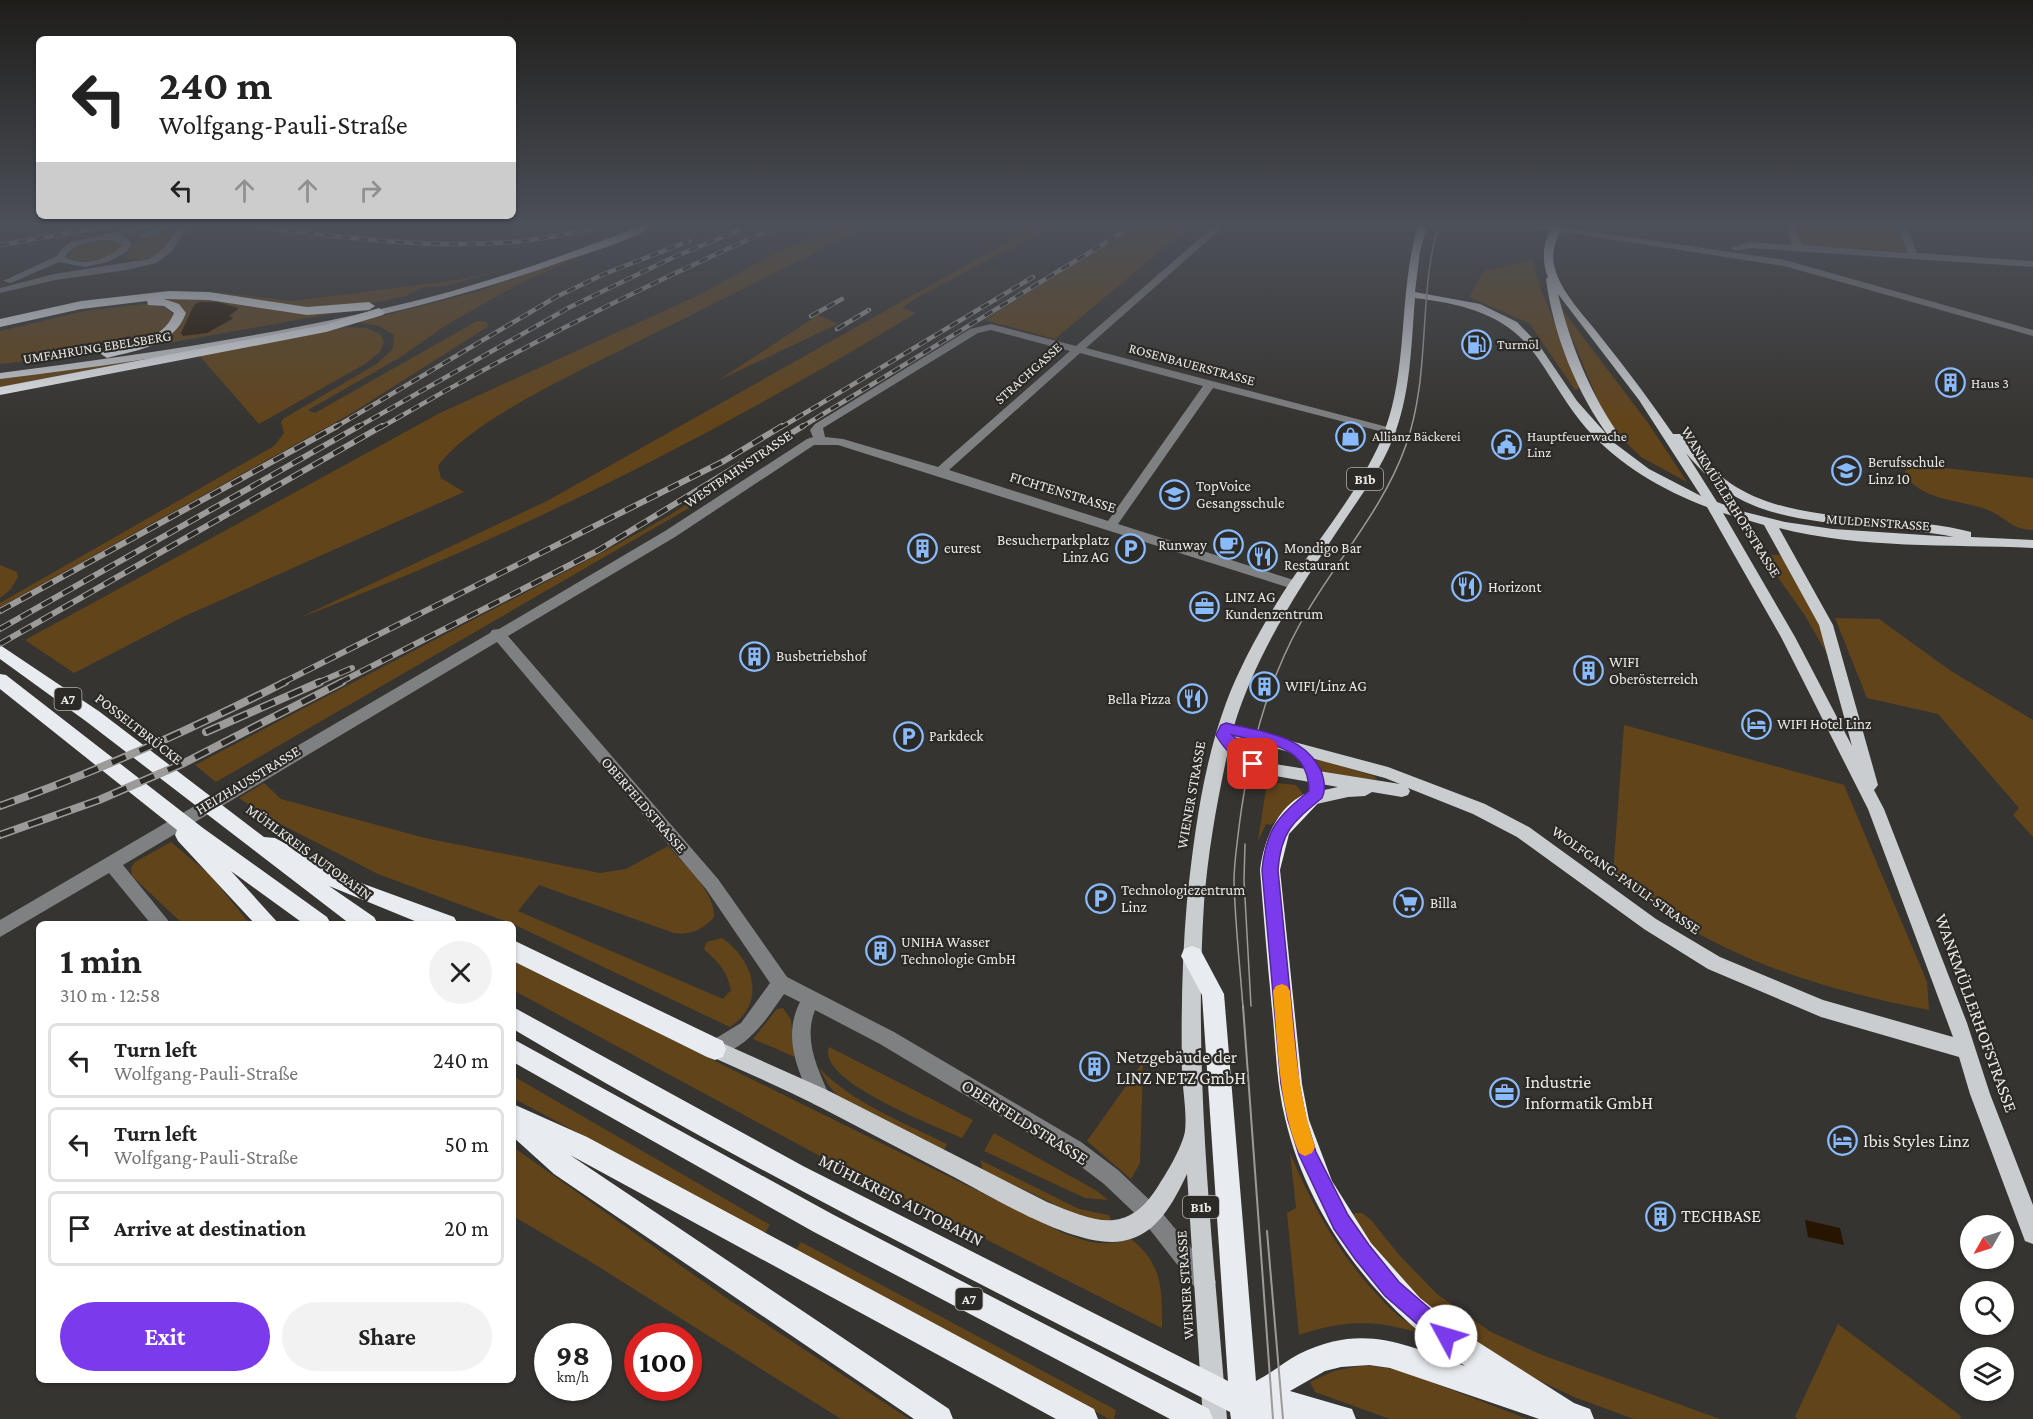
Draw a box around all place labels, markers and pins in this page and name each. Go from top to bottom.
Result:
fuel station icon: Turmöl [1460,328,1492,360]
place label: Turmöl [1497,336,1539,352]
building icon: Haus 3 [1934,367,1966,399]
place label: Haus 3 [1971,375,2009,391]
shop icon: Allianz Bäckerei [1335,420,1367,452]
place label: Allianz Bäckerei [1372,428,1461,444]
public building icon: Hauptfeuerwache Linz [1490,428,1522,460]
place label: Hauptfeuerwache Linz [1527,428,1627,460]
place label: Berufsschule Linz 10 [1868,454,1945,487]
school or university icon: Berufsschule Linz 10 [1831,455,1863,487]
place label: TopVoice Gesangsschule [1196,478,1285,512]
school or university icon: TopVoice Gesangsschule [1159,479,1191,511]
cafe icon: Runway [1212,529,1244,561]
building icon: eurest [907,532,939,564]
place label: Besucherparkplatz Linz AG [997,532,1109,565]
parking icon: Besucherparkplatz Linz AG [1114,533,1146,565]
place label: Runway [1158,537,1207,554]
place label: eurest [944,540,982,556]
place label: Mondigo Bar Restaurant [1284,540,1362,573]
restaurant icon: Mondigo Bar Restaurant [1247,541,1279,573]
restaurant icon: Horizont [1451,571,1483,603]
place label: Horizont [1488,579,1542,595]
place label: LINZ AG Kundenzentrum [1225,589,1323,622]
office icon: LINZ AG Kundenzentrum [1188,590,1220,622]
building icon: Busbetriebshof [739,640,771,672]
place label: Busbetriebshof [776,648,868,664]
place label: WIFI Oberösterreich [1609,654,1698,687]
building icon: WIFI Oberösterreich [1572,655,1604,687]
building icon: WIFI/Linz AG [1248,670,1280,702]
place label: WIFI/Linz AG [1285,678,1367,694]
restaurant icon: Bella Pizza [1176,683,1208,715]
place label: Bella Pizza [1107,691,1171,707]
hotel icon: WIFI Hotel Linz [1740,708,1772,740]
place label: WIFI Hotel Linz [1777,716,1871,732]
parking icon: Parkdeck [892,720,924,752]
place label: Parkdeck [929,728,984,744]
pin [1227,738,1278,789]
place label: Technologiezentrum Linz [1121,882,1245,915]
parking icon: Technologiezentrum Linz [1084,883,1116,915]
supermarket icon: Billa [1393,887,1425,919]
place label: Billa [1430,895,1457,911]
place label: UNIHA Wasser Technologie GmbH [901,934,1016,968]
building icon: UNIHA Wasser Technologie GmbH [864,935,896,967]
place label: Netzgebäude der LINZ NETZ GmbH [1116,1047,1246,1088]
building icon: Netzgebäude der LINZ NETZ GmbH [1079,1051,1111,1083]
place label: Industrie Informatik GmbH [1525,1072,1653,1113]
office icon: Industrie Informatik GmbH [1488,1076,1520,1108]
hotel icon: Ibis Styles Linz [1826,1125,1858,1157]
place label: Ibis Styles Linz [1863,1131,1970,1151]
building icon: TECHBASE [1644,1200,1676,1232]
place label: TECHBASE [1681,1206,1761,1226]

